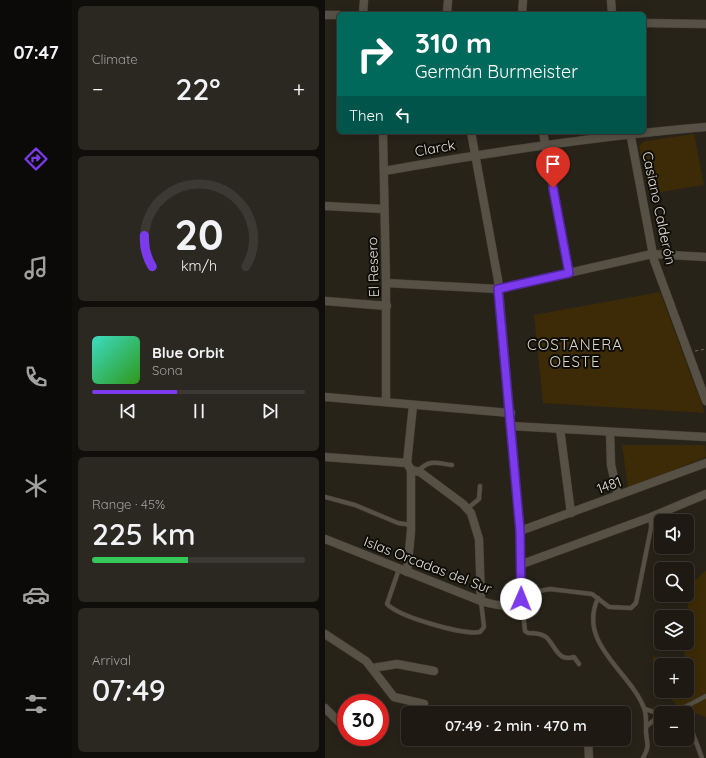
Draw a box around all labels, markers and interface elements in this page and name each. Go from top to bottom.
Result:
text: 310 m [415,25,492,60]
icon: right [349,28,401,80]
text: 07:47 [13,41,59,64]
text: Climate [92,51,138,67]
text: Germán Burmeister [415,60,578,83]
text: 22° [176,70,221,108]
text: − [92,75,103,103]
text: + [293,75,305,103]
icon: left [392,104,414,126]
text: Then [349,106,384,125]
street label: Clarck [413,136,457,160]
icon: directions [22,145,50,173]
pin [536,147,570,188]
street label: Casiano Calderón [638,150,680,266]
icon: arrive [542,153,564,175]
text: 20 [174,207,223,259]
street label: El Resero [363,237,383,297]
icon: music [22,254,50,282]
text: km/h [180,256,217,274]
district label: COSTANERA OESTE [527,335,623,371]
text: Blue Orbit [152,343,225,362]
text: Sona [152,362,183,378]
icon: phone [22,363,50,391]
icon: previous [117,400,139,422]
icon: pause [188,400,210,422]
icon: next [259,400,281,422]
icon: climate [22,472,50,500]
street label: 1481 [594,472,624,498]
text: Range · 45% [92,496,165,512]
map controls [654,514,694,746]
button: sound [654,514,694,554]
text: 225 km [92,515,195,553]
street label: Islas Orcadas del Sur [361,532,495,598]
button: search [654,562,694,602]
position arrow [500,578,542,620]
icon: car [22,581,50,609]
button: layers [654,610,694,650]
text: Arrival [92,652,131,668]
button: + [654,658,694,698]
text: 07:49 [92,671,166,709]
icon: filters [22,690,50,718]
speed limit sign: 30 [337,694,389,746]
button: − [654,706,694,746]
text: 07:49 · 2 min · 470 m [445,716,587,735]

